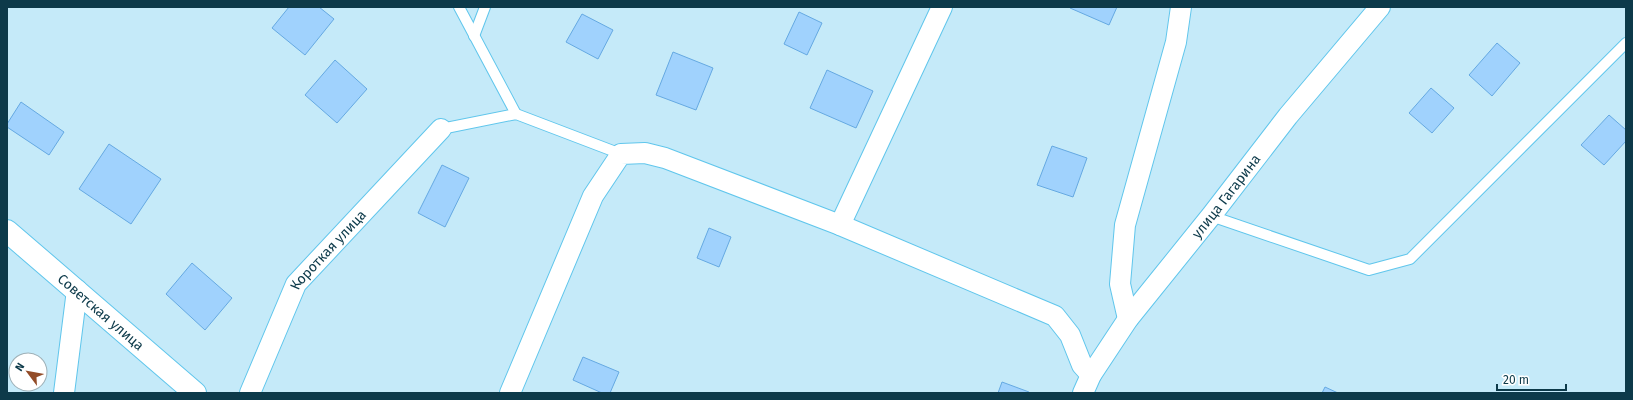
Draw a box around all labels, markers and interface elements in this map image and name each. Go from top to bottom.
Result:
street label: улица Гагарина [1188,151,1264,242]
street label: Короткая улица [286,206,370,292]
street label: Советская улица [54,270,148,354]
north arrow [8,352,48,392]
text: N [12,360,27,374]
scale bar [1497,366,1566,392]
text: 20 m [1503,373,1529,387]

